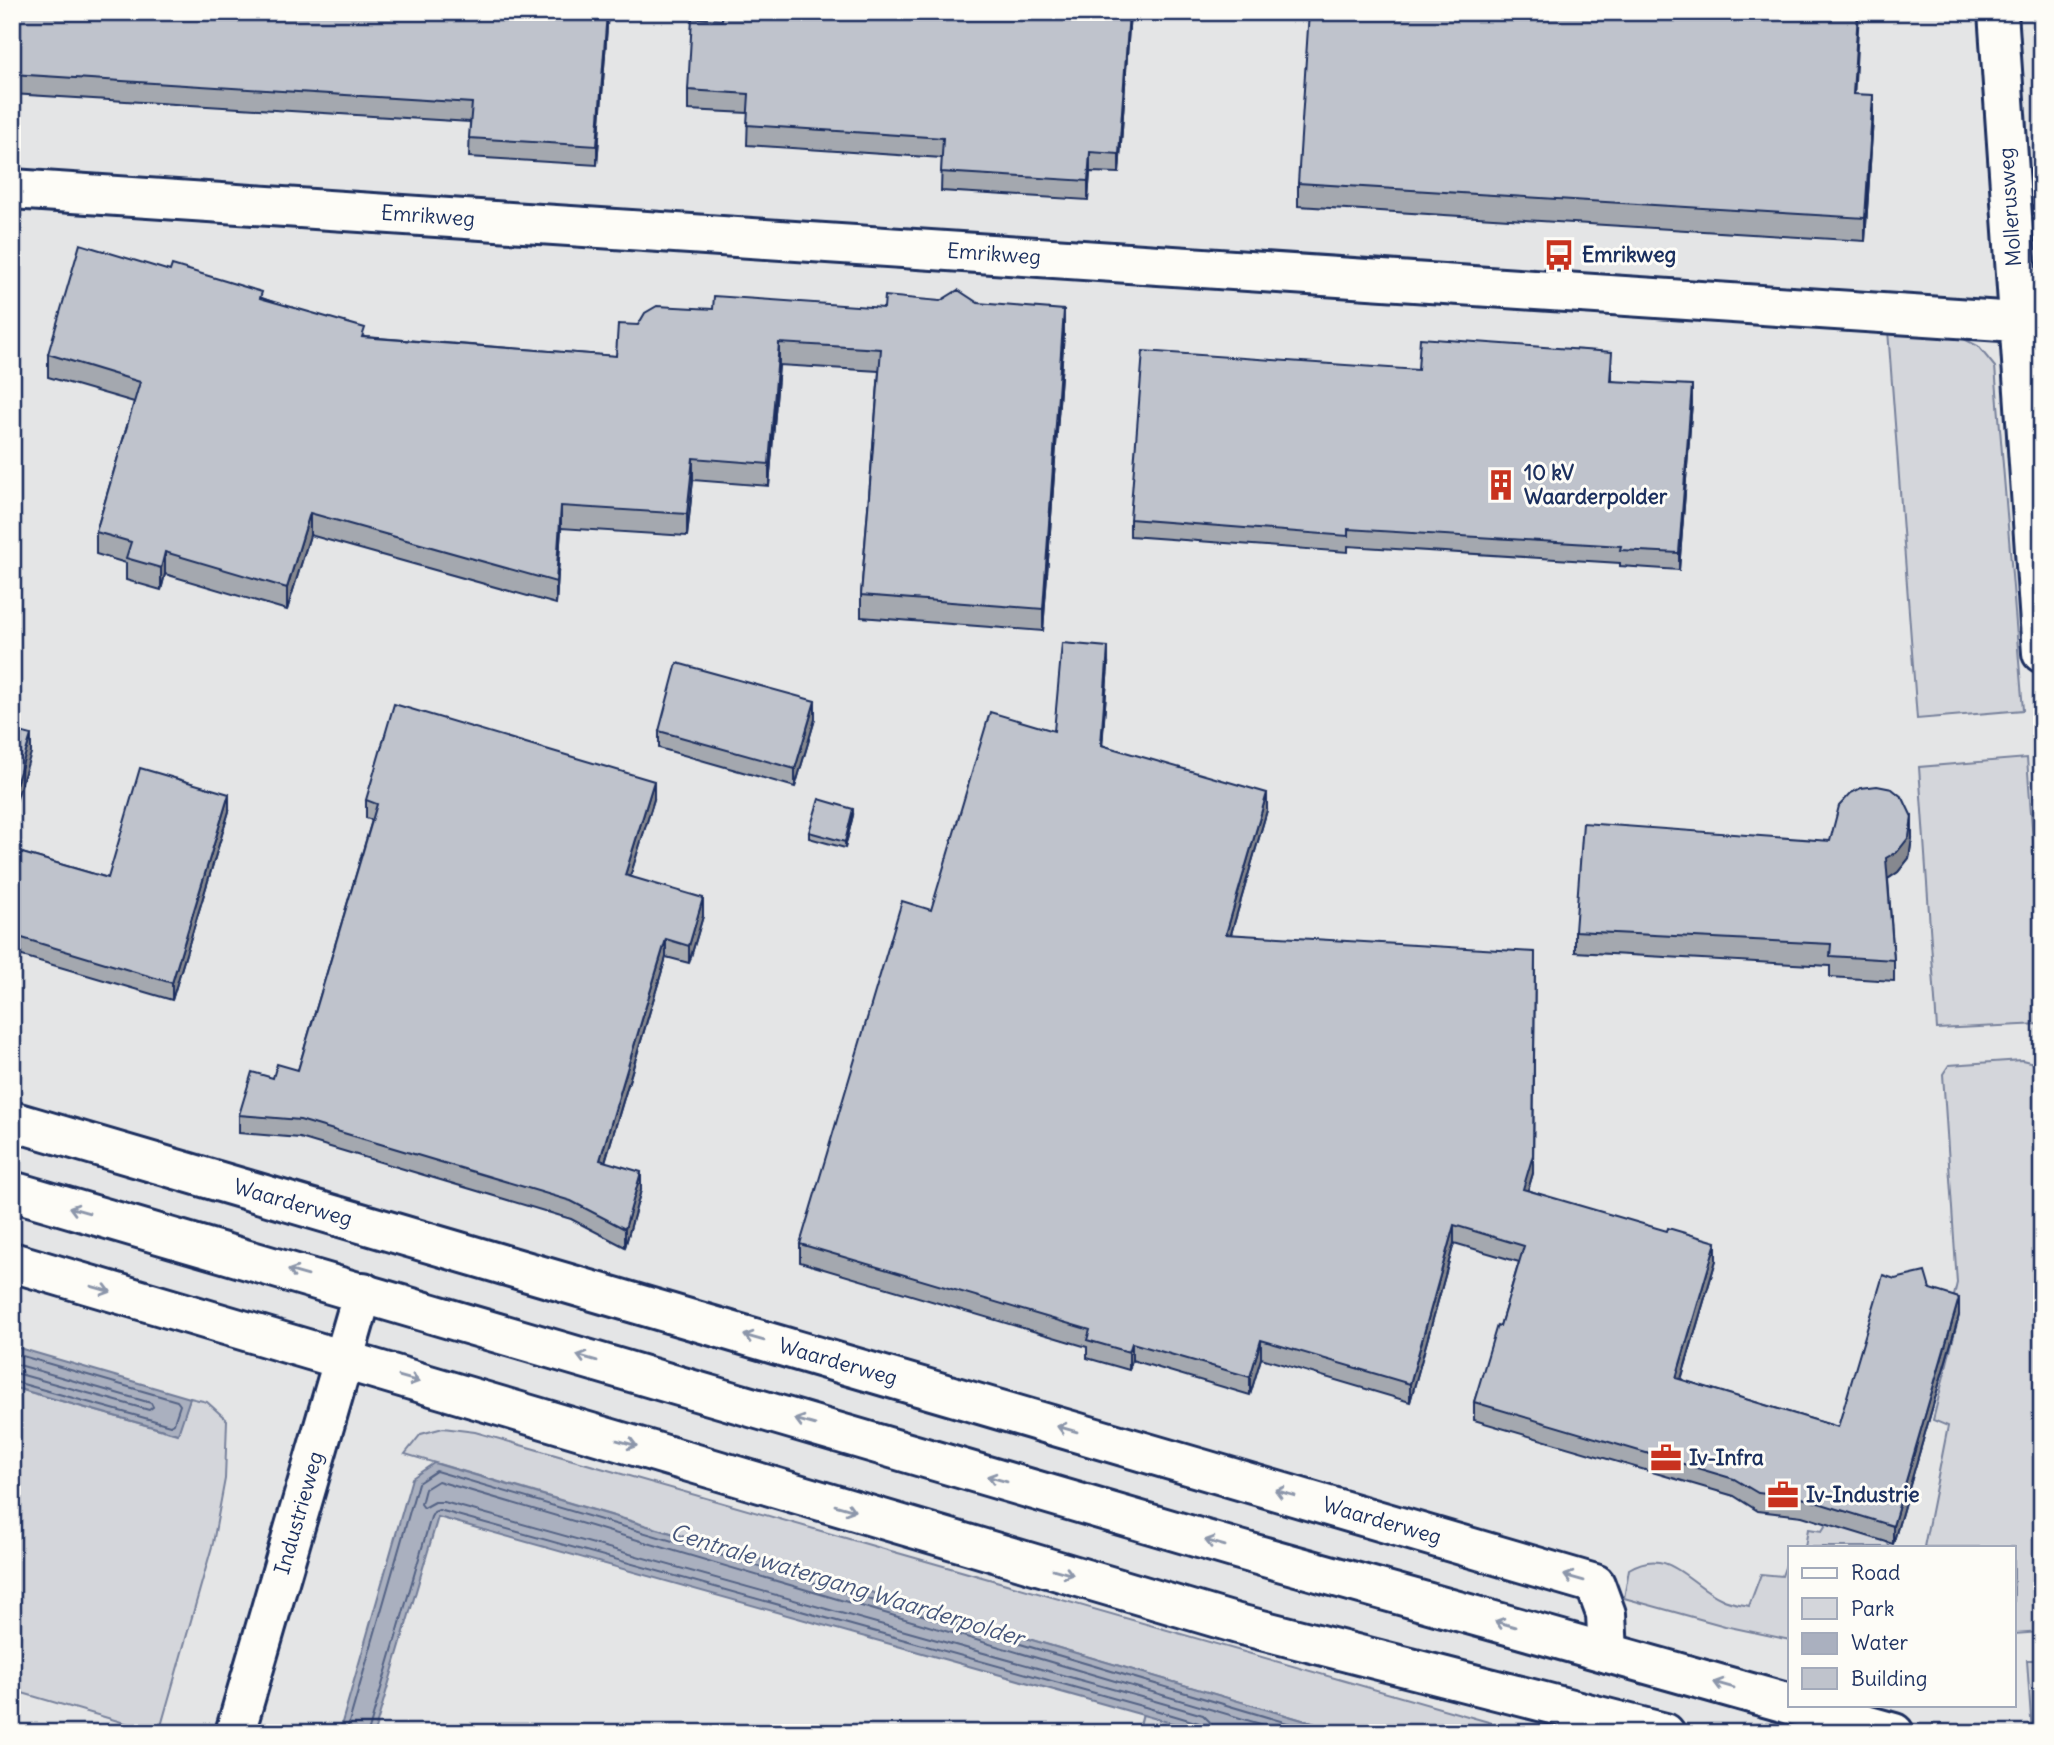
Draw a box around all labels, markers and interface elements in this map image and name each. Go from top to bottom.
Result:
street label: Mollerusweg [1992,147,2027,267]
street label: Emrikweg [380,199,476,232]
street label: Emrikweg [946,237,1042,270]
bus stop icon: Emrikweg [1542,238,1576,272]
place label: Emrikweg [1582,241,1676,268]
place label: 10 kV Waarderpolder [1524,459,1668,510]
building icon: 10 kV Waarderpolder [1484,468,1518,502]
street label: Waarderweg [231,1173,356,1232]
one-way arrow [68,1203,91,1216]
one-way arrow [287,1266,309,1279]
one-way arrow [90,1283,112,1296]
one-way arrow [744,1331,766,1344]
street label: Waarderweg [776,1332,901,1391]
one-way arrow [576,1351,598,1364]
one-way arrow [398,1373,420,1386]
one-way arrow [795,1415,817,1428]
one-way arrow [1056,1422,1078,1435]
one-way arrow [616,1438,638,1451]
office icon: Iv-Infra [1649,1441,1683,1475]
place label: Iv-Infra [1689,1444,1764,1471]
street label: Industrieweg [268,1448,329,1577]
one-way arrow [986,1471,1008,1484]
office icon: Iv-Industrie [1766,1478,1800,1512]
place label: Iv-Industrie [1806,1481,1920,1508]
one-way arrow [1274,1486,1296,1499]
street label: Waarderweg [1320,1491,1445,1550]
one-way arrow [834,1502,856,1515]
water label: Centrale watergang Waarderpolder [667,1517,1030,1653]
one-way arrow [1204,1535,1226,1548]
legend [1788,1546,2016,1706]
text: Road [1851,1559,1900,1586]
one-way arrow [1052,1567,1074,1580]
one-way arrow [1563,1570,1585,1583]
text: Park [1851,1595,1894,1622]
one-way arrow [1494,1617,1517,1630]
text: Water [1851,1629,1909,1656]
text: Building [1851,1665,1927,1692]
one-way arrow [1713,1678,1735,1691]

